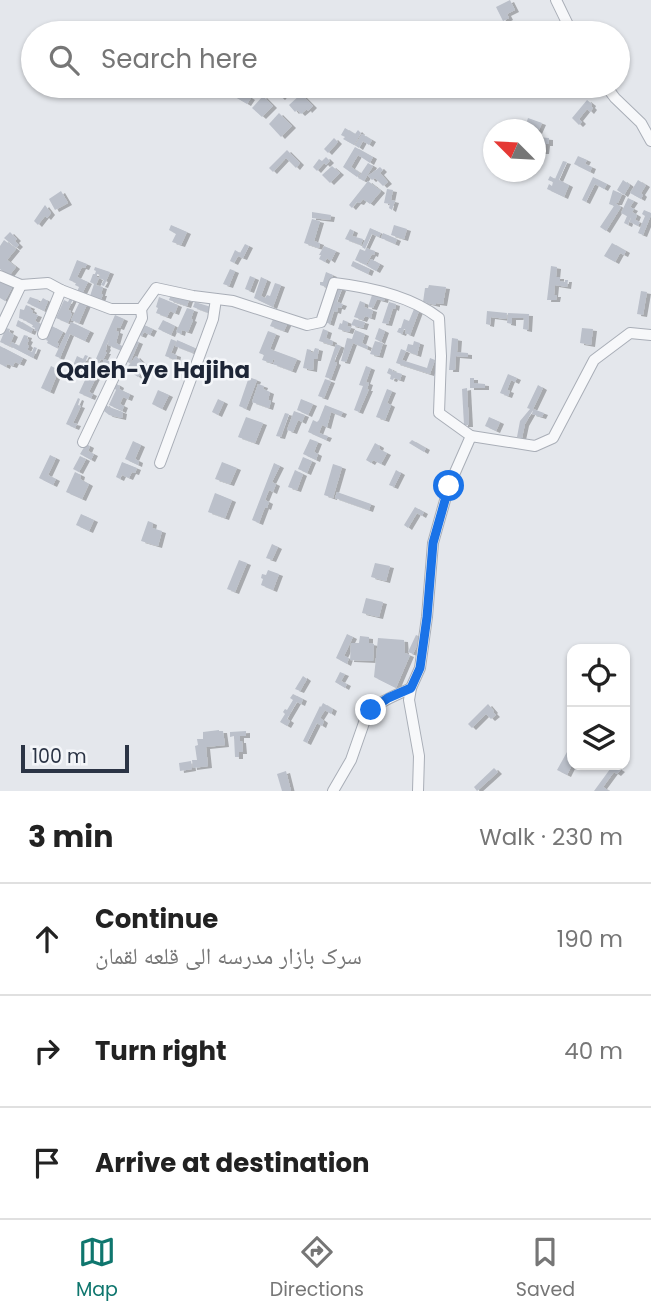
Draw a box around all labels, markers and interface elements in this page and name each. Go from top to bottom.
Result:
search box [21,21,630,98]
icon: search [45,41,83,79]
text: Search here [101,41,258,77]
north arrow [483,119,546,182]
district label: Qaleh-ye Hajiha [56,354,250,386]
route start [433,470,464,501]
map controls [567,644,630,770]
button: locate [567,644,630,707]
route end [355,694,386,725]
button: layers [567,707,630,770]
scale bar [21,742,130,774]
text: 100 m [32,743,87,770]
text: 3 min [28,815,113,858]
text: Walk · 230 m [479,821,623,853]
text: Continue [95,901,218,937]
icon: ahead [28,920,66,958]
text: 190 m [557,923,623,955]
text: سرک بازار مدرسه الی قلعه لقمان [95,940,362,972]
icon: right [28,1032,66,1070]
text: Turn right [95,1033,227,1069]
text: 40 m [564,1035,623,1067]
icon: arrive [28,1144,66,1182]
text: Arrive at destination [95,1145,370,1181]
tab: Map [76,1233,118,1304]
tab: Directions [270,1233,364,1304]
tab: Saved [516,1233,575,1304]

